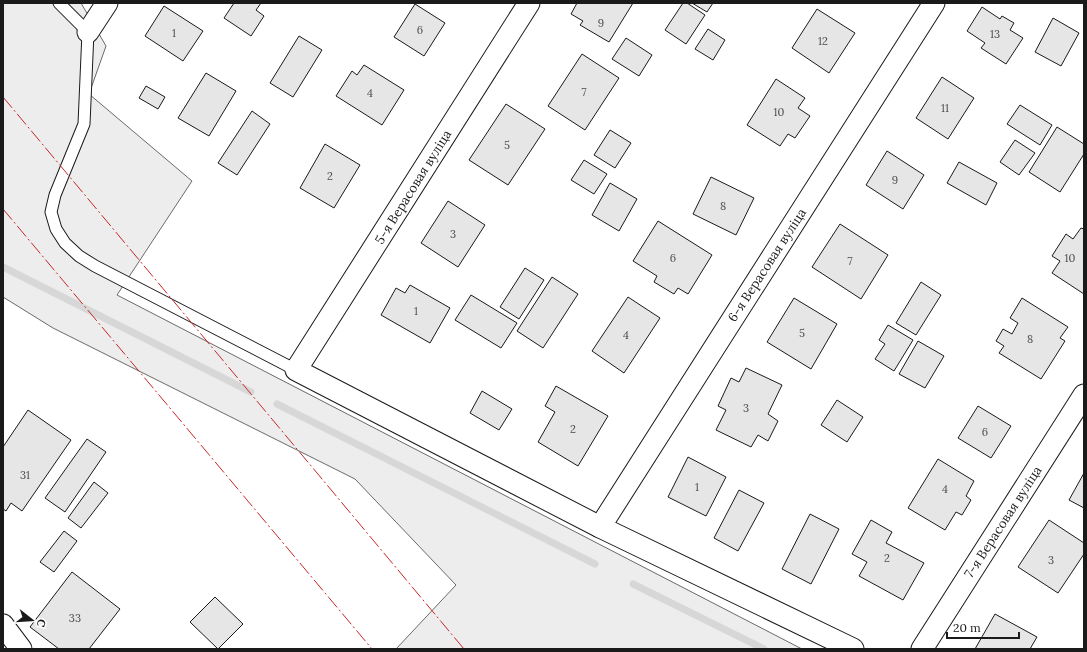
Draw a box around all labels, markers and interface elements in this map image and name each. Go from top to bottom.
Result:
house number: 9 [598,16,604,30]
house number: 6 [417,23,423,37]
house number: 1 [172,26,176,40]
house number: 13 [990,27,1000,41]
house number: 12 [818,34,828,48]
house number: 7 [581,85,587,99]
house number: 4 [367,86,373,100]
house number: 11 [941,101,949,115]
house number: 10 [774,105,785,119]
street label: 5-я Верасовая вуліца [371,126,455,247]
house number: 5 [504,138,510,152]
house number: 2 [327,169,333,183]
house number: 9 [892,173,898,187]
house number: 8 [720,199,726,213]
street label: 6-я Верасовая вуліца [724,205,810,325]
house number: 3 [450,227,456,241]
house number: 6 [670,251,676,265]
house number: 10 [1065,251,1076,265]
house number: 7 [847,254,853,268]
house number: 1 [414,304,418,318]
house number: 5 [799,326,805,340]
house number: 4 [623,328,629,342]
house number: 8 [1027,332,1033,346]
house number: 3 [743,401,749,415]
house number: 2 [570,422,576,436]
house number: 6 [982,425,988,439]
street label: 7-я Верасовая вуліца [960,462,1046,581]
house number: 31 [20,468,30,482]
house number: 1 [695,480,699,494]
house number: 4 [942,482,948,496]
house number: 2 [884,551,890,565]
house number: 3 [1048,553,1054,567]
north arrow [12,600,52,640]
house number: 33 [69,611,81,625]
scale bar [947,614,1019,640]
text: С [34,617,49,629]
text: 20 m [953,620,981,635]

